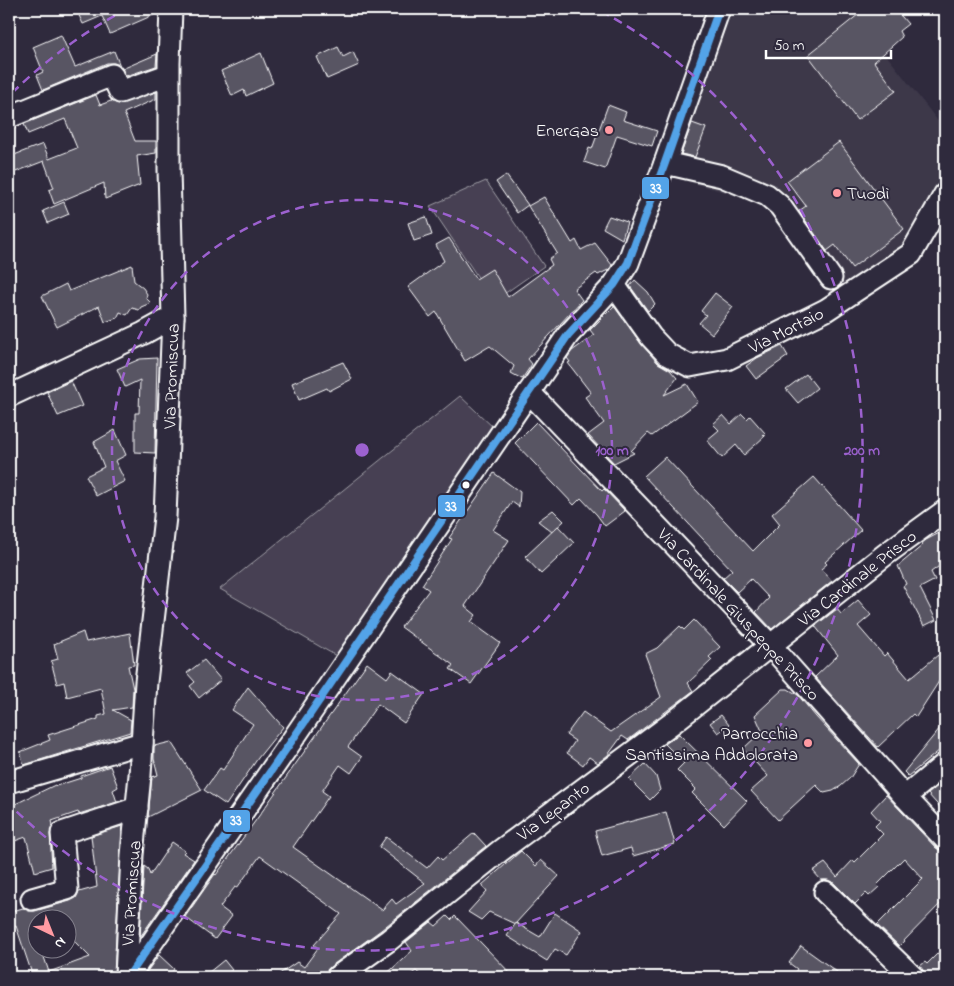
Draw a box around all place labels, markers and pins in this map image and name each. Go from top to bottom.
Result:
place label: EnerGas [535,119,599,145]
marker: EnerGas [603,124,615,136]
place label: Tuodì [847,182,889,208]
marker: Tuodì [831,187,843,199]
centre of rings [353,441,371,459]
unlabelled marker [461,480,471,490]
place label: Parrocchia Santissima Addolorata [625,722,798,769]
marker: Parrocchia Santissima Addolorata [802,737,814,749]

